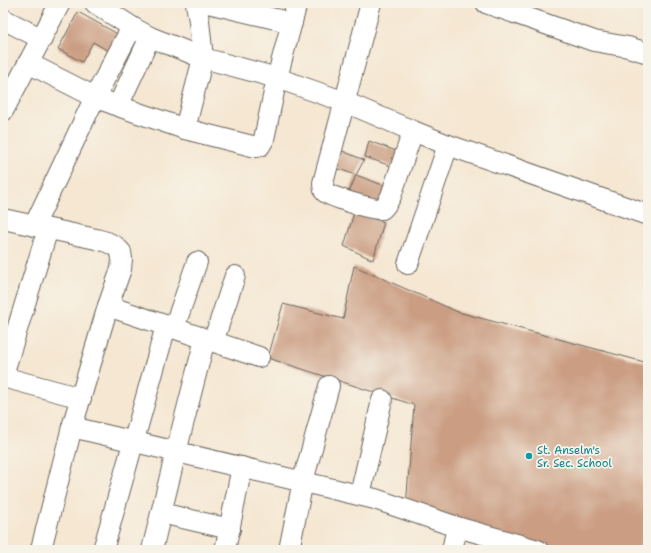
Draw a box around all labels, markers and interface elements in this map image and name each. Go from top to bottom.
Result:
place label: St. Anselm's Sr. Sec. School [537,443,612,471]
marker: St. Anselm's Sr. Sec. School [524,451,534,461]

